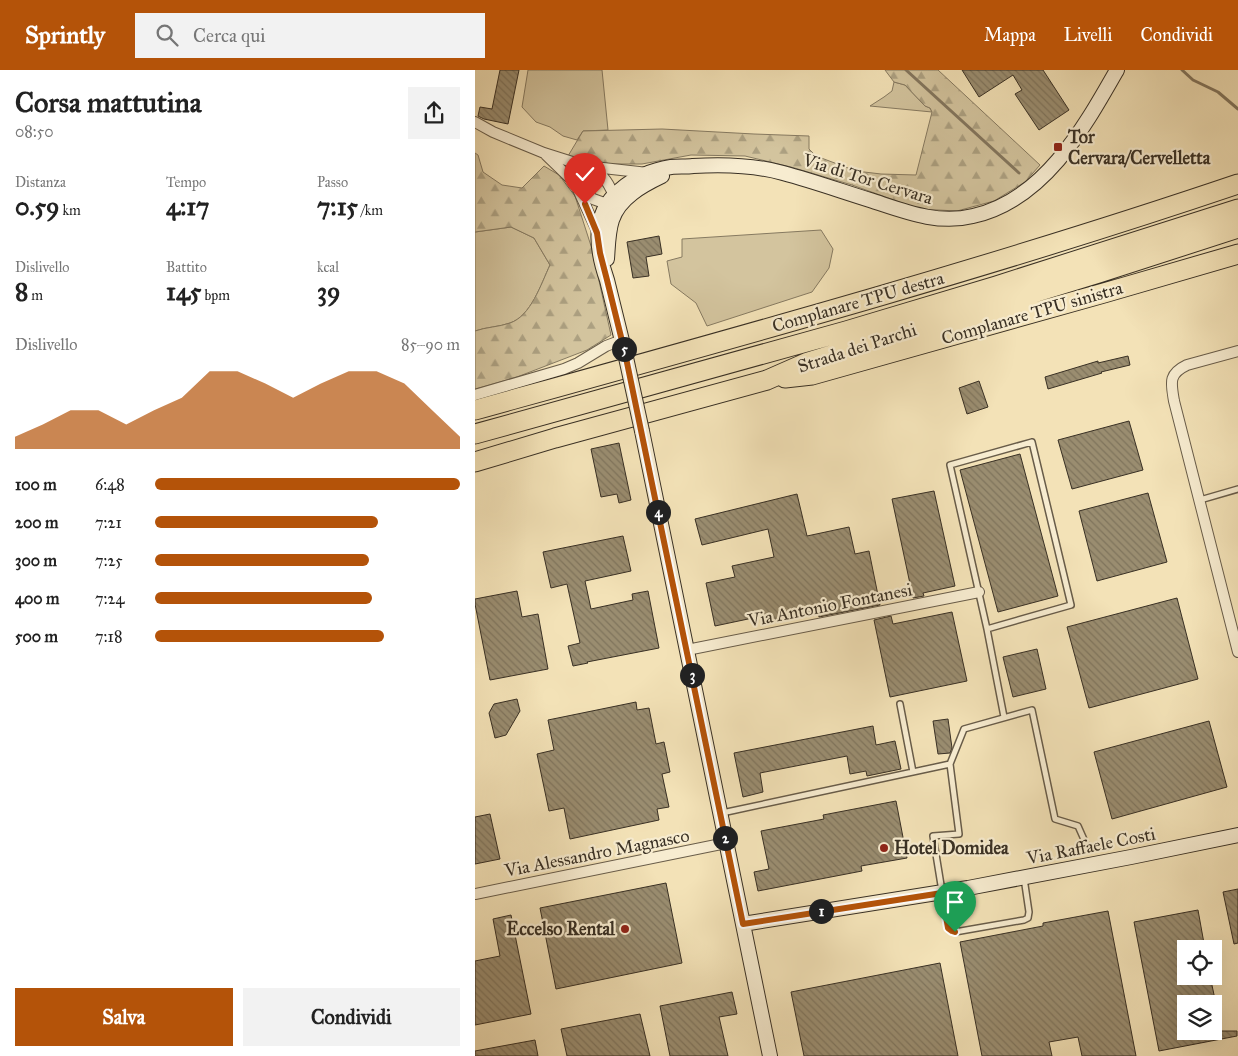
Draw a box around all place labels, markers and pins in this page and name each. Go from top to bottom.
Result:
place label: Tor Cervara/Cervelletta [1067,126,1211,169]
marker: Tor Cervara/Cervelletta [1052,141,1064,153]
pin [564,153,606,204]
pin: 5 [611,336,637,362]
pin: 4 [645,500,671,524]
pin: 3 [679,662,705,688]
pin: 2 [713,826,737,850]
place label: Hotel Domidea [894,837,1009,859]
marker: Hotel Domidea [878,842,890,854]
pin [934,881,976,932]
pin: 1 [809,898,833,924]
place label: Eccelso Rental [506,918,616,940]
marker: Eccelso Rental [619,923,631,935]

